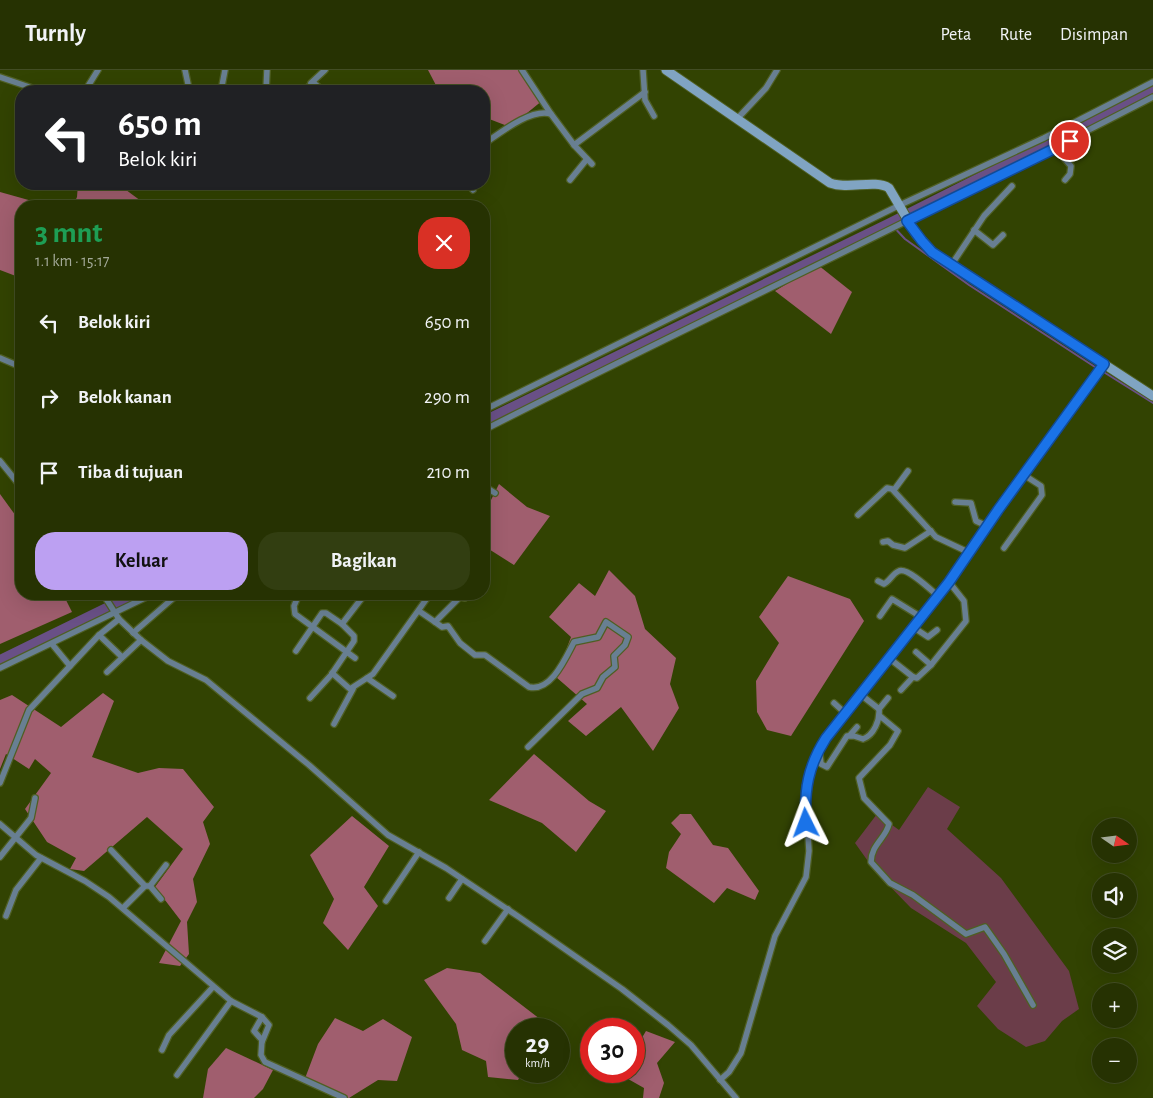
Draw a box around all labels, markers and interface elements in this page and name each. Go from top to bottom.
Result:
text: Turnly [25,22,86,46]
text: Peta [940,26,971,44]
text: Rute [999,26,1032,44]
text: Disimpan [1060,26,1128,44]
icon: left [35,105,100,170]
text: 650 m [118,107,202,142]
pin [1049,120,1091,162]
icon: arrive [1056,127,1084,155]
text: Belok kiri [118,148,197,170]
button: close [418,217,470,269]
text: 3 mnt [35,218,103,248]
text: 1.1 km · 15:17 [35,253,109,269]
icon: left [35,309,63,337]
text: Belok kiri [78,313,150,332]
text: 650 m [425,313,470,332]
icon: right [35,384,63,412]
text: Belok kanan [78,388,172,407]
text: 290 m [424,388,470,407]
icon: arrive [35,459,63,487]
text: Tiba di tujuan [78,463,183,482]
text: 210 m [426,463,470,482]
button: Keluar [35,532,248,590]
button: Bagikan [258,532,470,590]
position arrow [779,796,831,848]
north arrow [1092,818,1138,862]
map controls [1092,818,1137,1083]
button: sound [1092,873,1137,918]
button: layers [1092,928,1137,973]
button: + [1092,983,1137,1028]
speed limit sign: 30 [580,1018,645,1083]
text: 29 [526,1032,549,1057]
button: − [1092,1038,1137,1083]
text: km/h [525,1057,550,1069]

